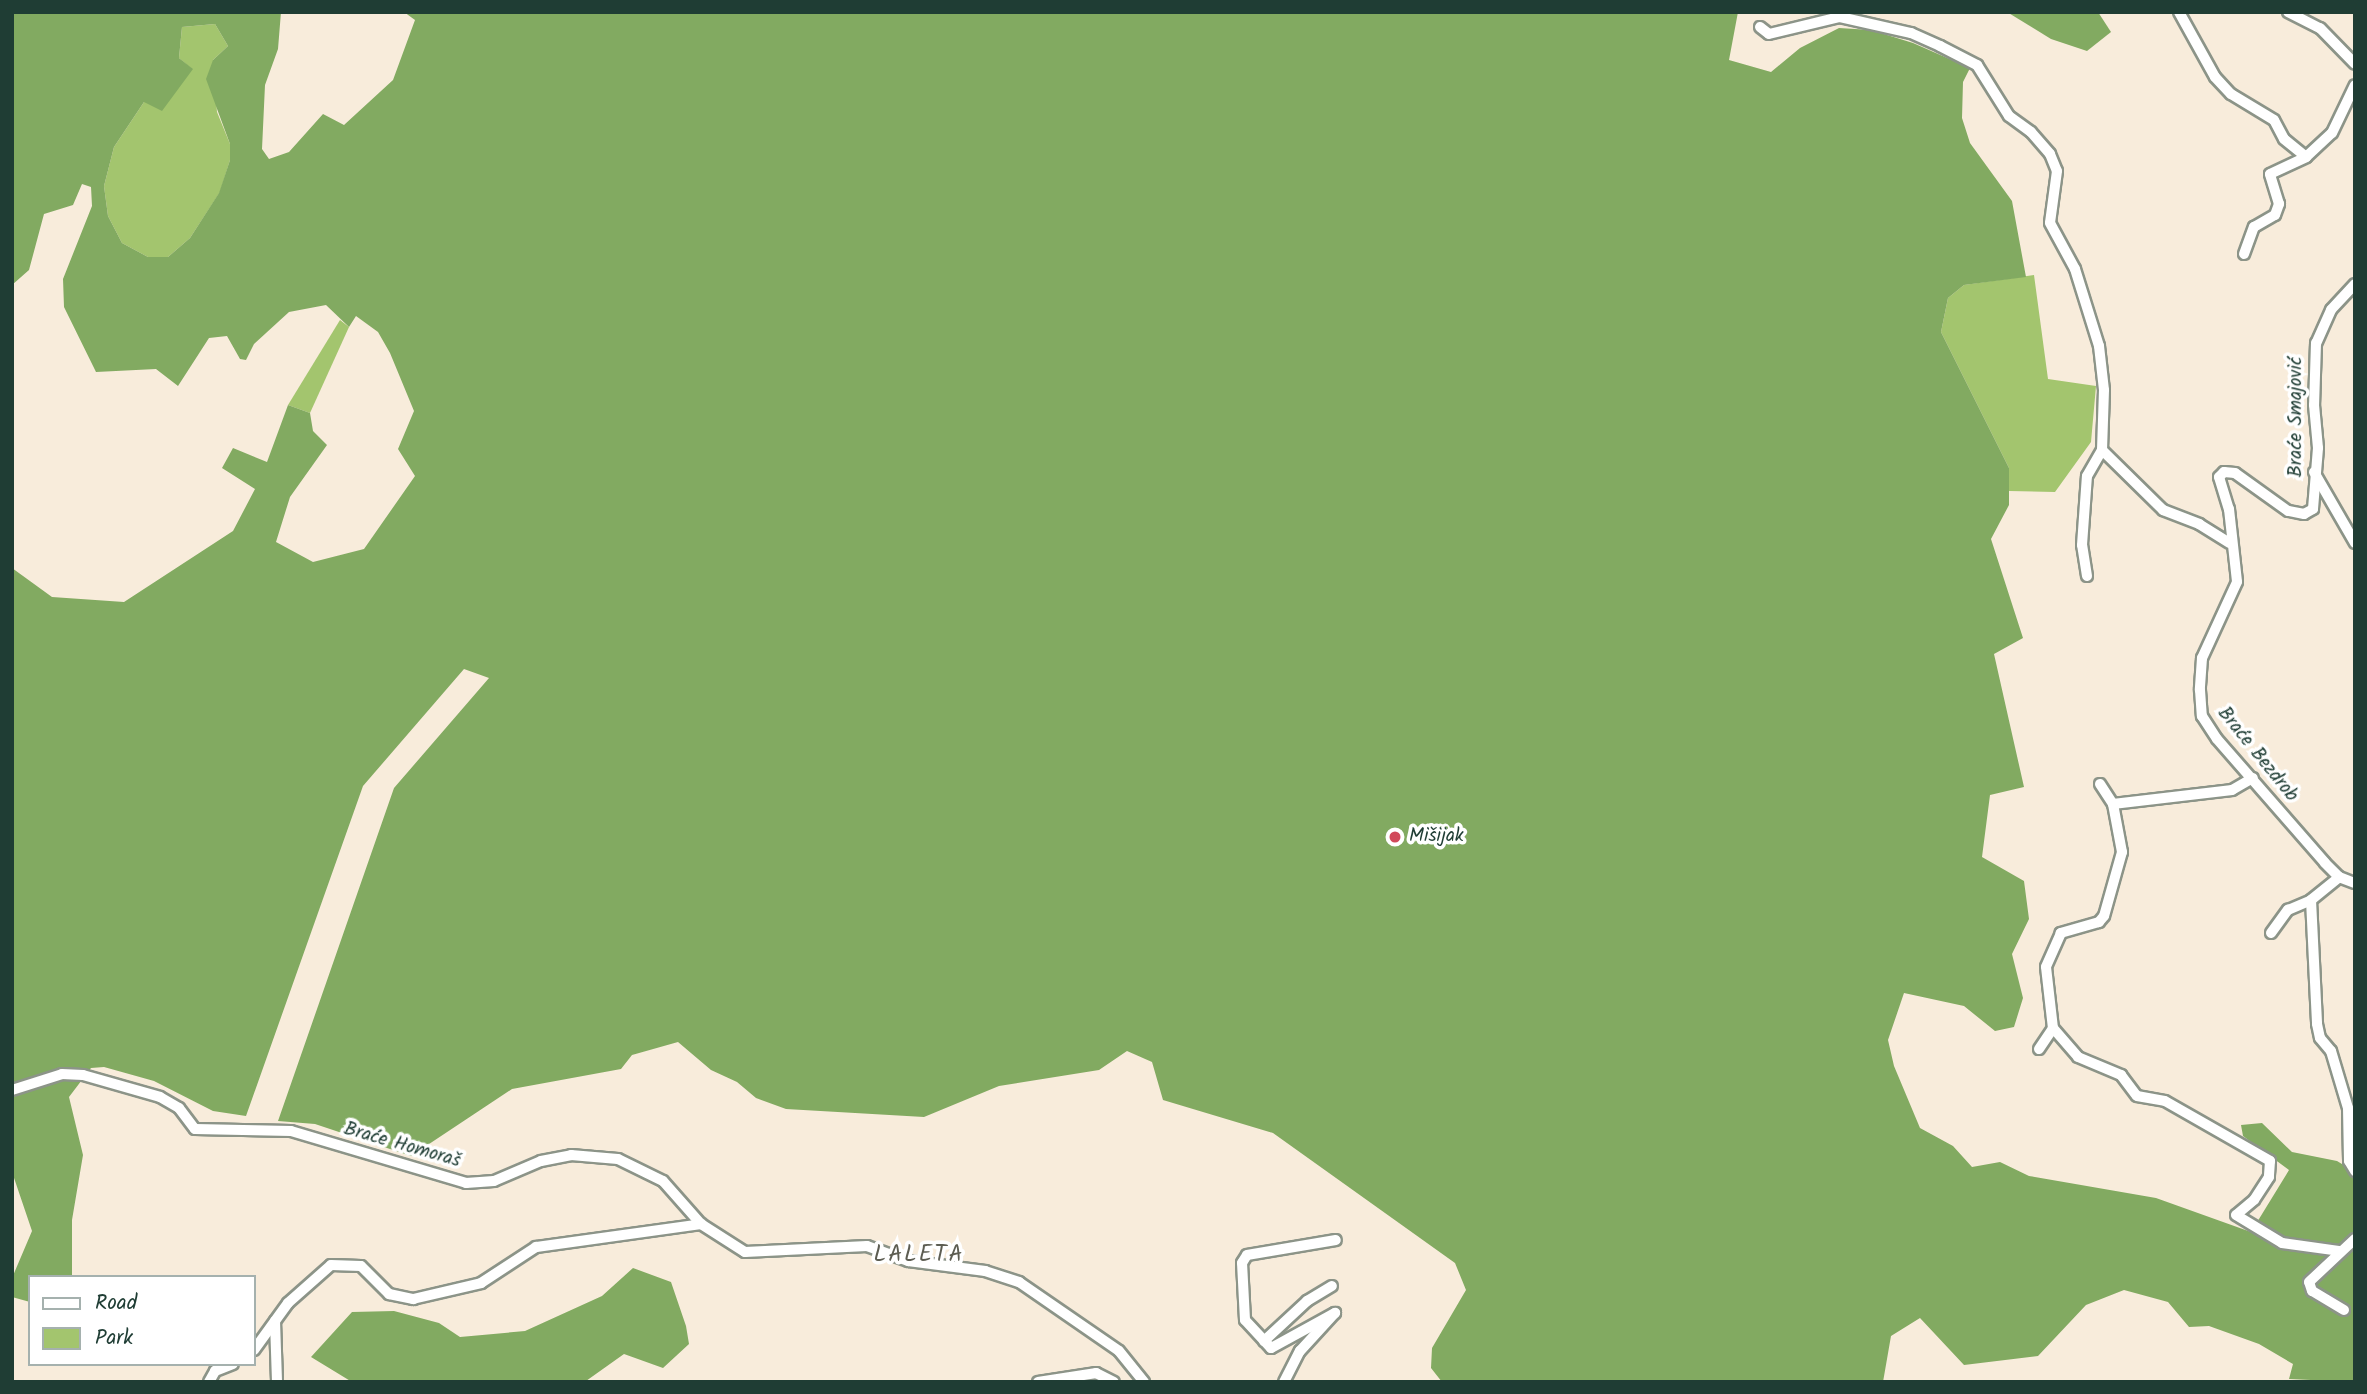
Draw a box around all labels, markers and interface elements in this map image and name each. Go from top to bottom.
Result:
street label: Braće Smajović [2286,357,2308,477]
street label: Braće Bezdrob [2212,703,2302,807]
place label: Mišijak [1409,826,1464,848]
marker: Mišijak [1387,829,1403,845]
street label: Braće Homoraš [341,1118,463,1174]
district label: LALETA [874,1241,964,1269]
legend [28,1275,256,1366]
text: Road [95,1287,137,1320]
text: Park [95,1322,133,1355]

